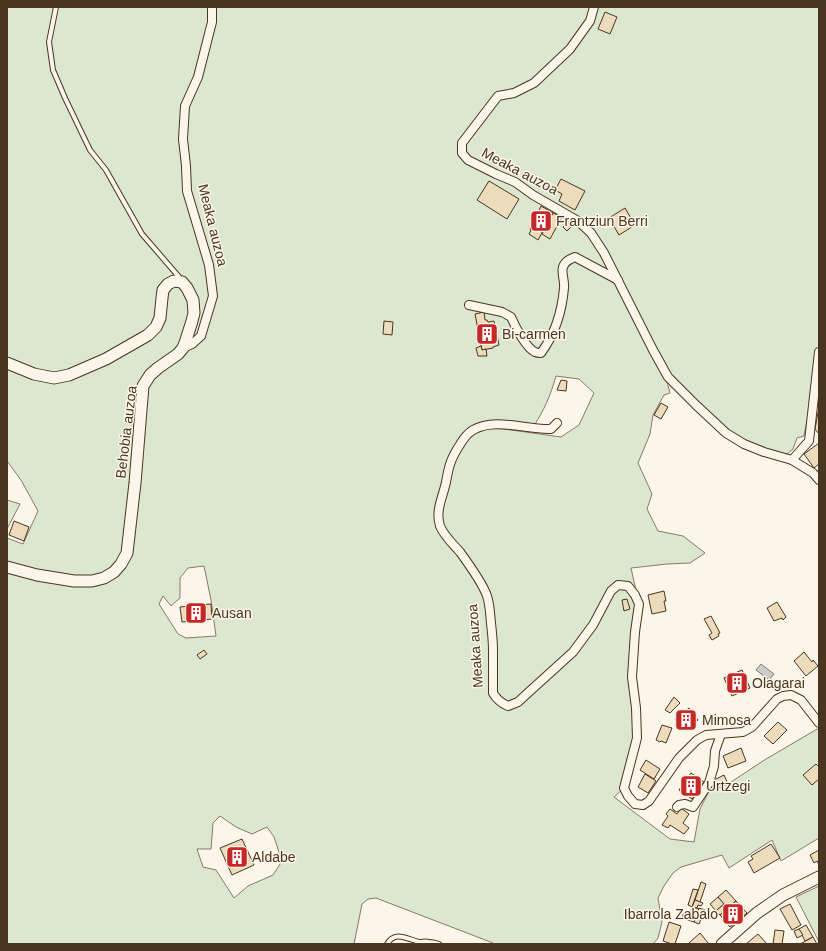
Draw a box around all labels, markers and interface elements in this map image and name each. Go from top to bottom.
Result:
street label: Meaka auzoa [479,144,561,198]
street label: Meaka auzoa [195,182,231,268]
building icon: Frantziun Berri [528,208,554,234]
place label: Frantziun Berri [556,213,648,229]
building icon: Bi-carmen [474,321,500,347]
place label: Bi-carmen [502,326,566,342]
street label: Behobia auzoa [112,384,140,479]
building icon: Ausan [183,600,209,626]
street label: Meaka auzoa [464,603,486,688]
place label: Ausan [212,605,252,621]
building icon: Olagarai [724,670,750,696]
place label: Olagarai [752,675,805,691]
building icon: Mimosa [673,707,699,733]
place label: Mimosa [702,712,751,728]
building icon: Urtzegi [678,773,704,799]
place label: Urtzegi [706,778,750,794]
building icon: Aldabe [224,844,250,870]
place label: Aldabe [252,849,296,865]
building icon: Ibarrola Zabalo [720,901,746,927]
place label: Ibarrola Zabalo [624,906,718,922]

